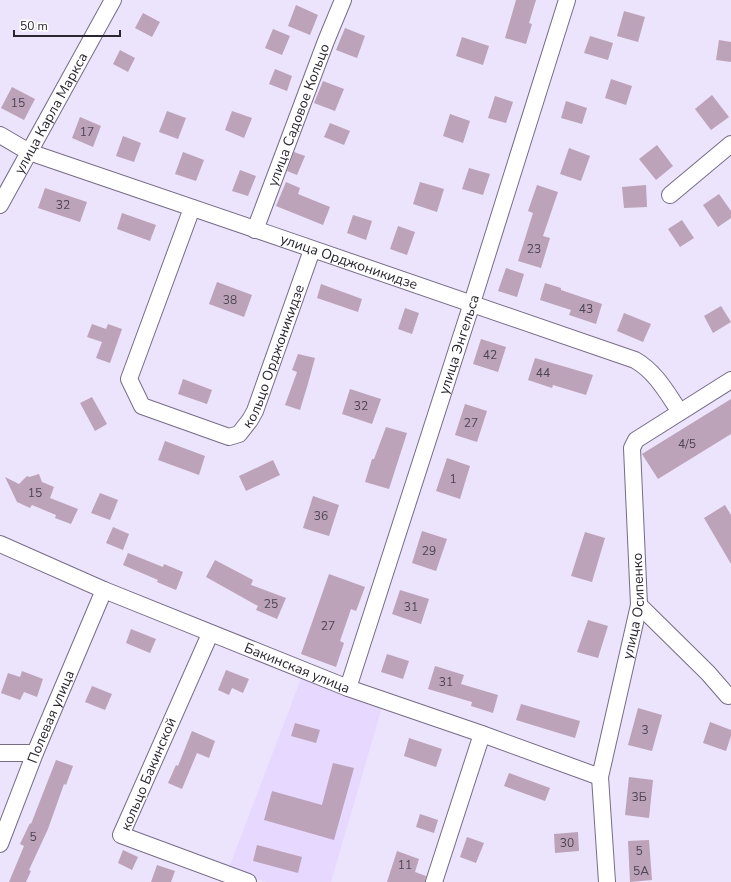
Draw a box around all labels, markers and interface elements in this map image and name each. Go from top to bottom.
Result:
scale bar [14,12,120,38]
text: 50 m [20,18,48,34]
street label: улица Садовое Кольцо [263,41,334,189]
street label: улица Карла Маркса [10,49,92,177]
house number: 15 [11,95,25,111]
house number: 17 [80,124,94,140]
house number: 32 [56,197,70,213]
street label: улица Орджоникидзе [278,230,420,294]
house number: 23 [527,241,541,257]
street label: кольцо Орджоникидзе [238,282,309,432]
house number: 38 [223,292,237,308]
street label: улица Энгельса [434,292,484,397]
house number: 43 [579,301,593,317]
house number: 42 [483,347,497,363]
house number: 44 [536,365,550,381]
house number: 32 [354,398,368,414]
house number: 27 [464,415,478,431]
house number: 4/5 [678,436,696,452]
house number: 1 [449,471,457,487]
house number: 15 [28,485,42,501]
house number: 36 [314,508,328,524]
house number: 29 [422,543,436,559]
street label: улица Осипенко [618,552,649,661]
house number: 25 [264,596,278,612]
house number: 31 [404,599,418,615]
house number: 27 [321,618,335,634]
street label: Бакинская улица [241,638,353,698]
street label: Полевая улица [23,667,79,766]
house number: 31 [439,674,453,690]
street label: кольцо Бакинской [116,715,181,834]
house number: 3 [641,722,649,738]
house number: 3Б [631,789,647,805]
house number: 5 [29,829,37,845]
house number: 30 [560,835,574,851]
house number: 5 [635,843,643,859]
house number: 11 [398,857,412,873]
house number: 5А [633,863,649,879]

